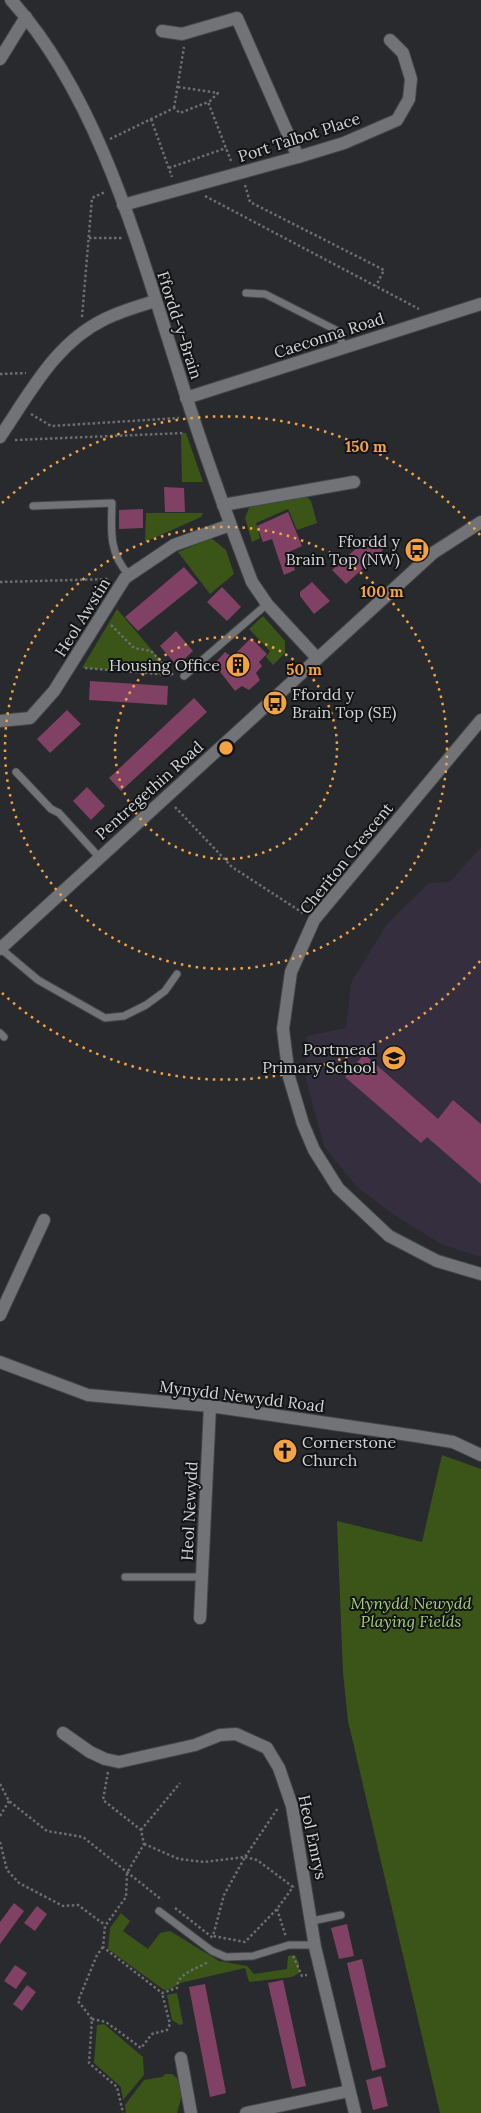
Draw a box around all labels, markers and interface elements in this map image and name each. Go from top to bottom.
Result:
street label: Port Talbot Place [235,108,363,166]
street label: Ffordd-y-Brain [153,269,207,382]
street label: Caeconna Road [271,308,387,362]
text: 150 m [345,437,387,456]
place label: Ffordd y Brain Top (NW) [286,531,401,570]
bus stop icon: Ffordd y Brain Top (NW) [404,537,430,563]
street label: Heol Awstin [50,574,114,660]
text: 100 m [361,582,404,601]
building icon: Housing Office [225,652,251,678]
place label: Housing Office [109,655,220,675]
text: 50 m [286,660,322,679]
place label: Ffordd y Brain Top (SE) [292,684,397,723]
bus stop icon: Ffordd y Brain Top (SE) [262,690,288,716]
street label: Pentregethin Road [91,736,207,844]
centre of rings [217,739,235,757]
street label: Cheriton Crescent [295,798,398,918]
place label: Portmead Primary School [262,1039,376,1077]
school or university icon: Portmead Primary School [381,1045,407,1071]
street label: Mynydd Newydd Road [158,1376,326,1416]
place label: Cornerstone Church [302,1432,396,1470]
church icon: Cornerstone Church [272,1438,298,1464]
street label: Heol Newydd [176,1460,202,1561]
park label: Mynydd Newydd Playing Fields [350,1593,472,1631]
street label: Heol Emrys [294,1793,332,1881]

